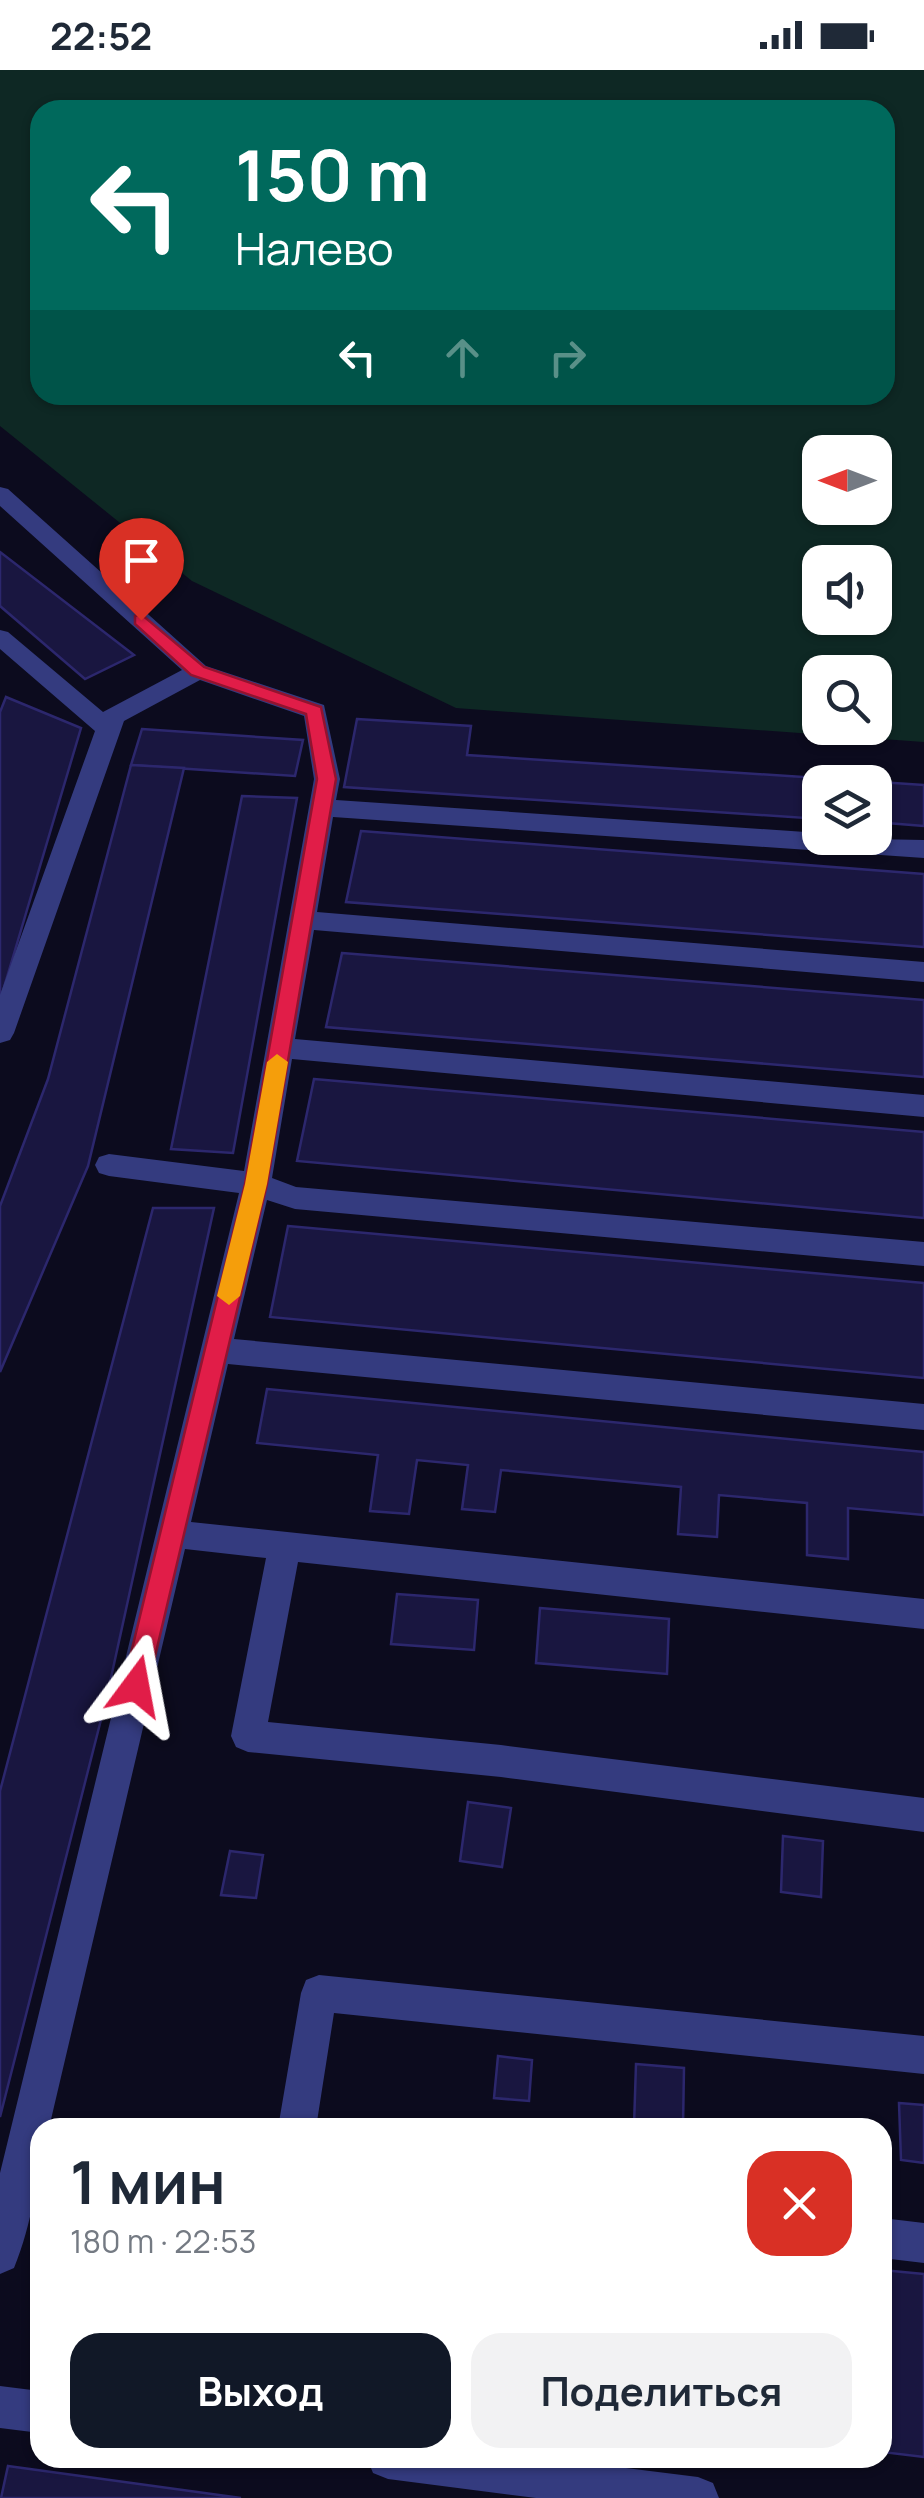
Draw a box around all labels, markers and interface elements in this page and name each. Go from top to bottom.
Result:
text: 22:52 [50,9,152,61]
text: 150 m [235,126,430,222]
icon: left [70,140,200,270]
text: Налево [235,217,394,279]
icon: left [330,330,385,385]
icon: ahead [435,330,490,385]
icon: right [540,330,595,385]
north arrow [802,435,892,525]
map controls [802,435,892,855]
pin [99,518,184,621]
icon: arrive [114,533,169,588]
button: sound [802,545,892,635]
button: search [802,655,892,745]
button: layers [802,765,892,855]
position arrow [84,1634,188,1738]
text: 1 мин [70,2140,226,2222]
button: close [747,2151,852,2256]
text: 180 m · 22:53 [70,2219,256,2263]
button: Выход [70,2333,451,2448]
button: Поделиться [471,2333,852,2448]

